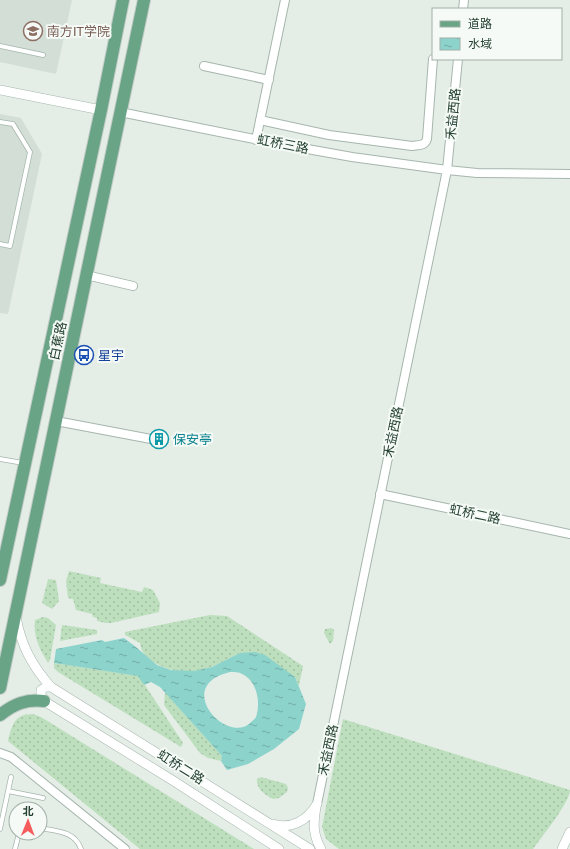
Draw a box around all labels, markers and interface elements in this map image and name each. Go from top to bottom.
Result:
legend [432,8,562,60]
text: 道路 [468,17,492,31]
school or university icon: 南方IT学院 [22,20,44,42]
place label: 南方IT学院 [47,24,110,39]
text: 水域 [468,37,492,51]
street label: 禾益西路 [443,87,463,141]
street label: 虹桥三路 [256,132,310,156]
street label: 白蕉路 [47,320,69,362]
bus stop icon: 星宇 [73,344,95,366]
place label: 星宇 [98,348,124,363]
street label: 禾益西路 [380,405,406,459]
building icon: 保安亭 [148,428,170,450]
place label: 保安亭 [173,432,212,447]
street label: 虹桥二路 [448,501,502,527]
street label: 禾益西路 [315,723,341,777]
street label: 虹桥二路 [155,747,207,787]
north arrow [8,801,48,841]
text: 北 [23,805,34,818]

